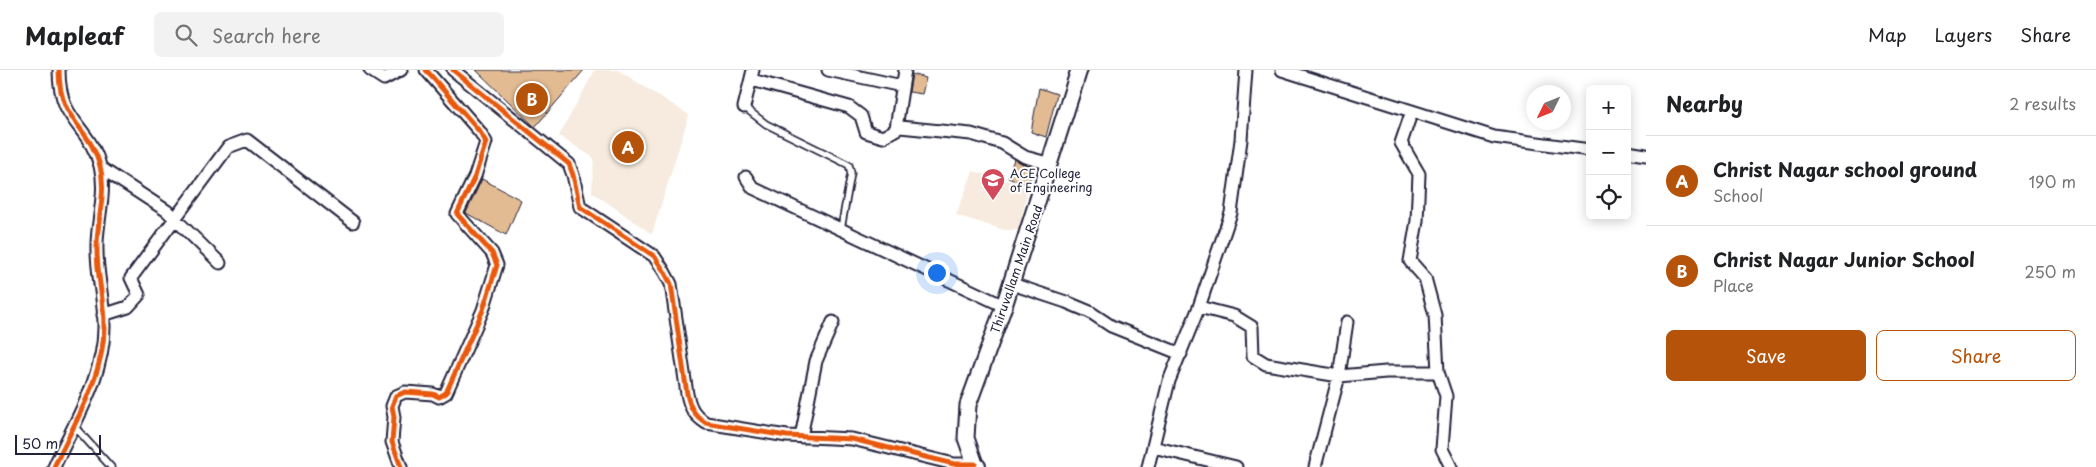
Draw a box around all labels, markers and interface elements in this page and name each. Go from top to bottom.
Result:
search box [154,12,504,57]
text: Mapleaf [25,17,124,53]
icon: search [172,21,200,49]
text: Search here [212,21,321,49]
text: Map [1868,21,1907,48]
text: Layers [1935,21,1992,48]
text: Share [2020,21,2071,48]
pin: B [516,80,548,118]
north arrow [1526,85,1571,130]
map controls [1586,85,1631,220]
button: + [1586,85,1631,130]
text: Nearby [1666,87,1743,119]
text: 2 results [2009,91,2076,115]
pin: A [612,128,644,166]
button: − [1586,130,1631,175]
text: Christ Nagar school ground [1713,155,1977,183]
place label: ACE College of Engineering [1010,164,1093,196]
school or university icon: ACE College of Engineering [980,167,1006,201]
text: A [1676,169,1688,193]
text: 190 m [2028,169,2076,193]
button: locate [1586,175,1631,220]
text: School [1713,183,1763,207]
street label: Thiruvallam Main Road [986,202,1046,336]
text: Christ Nagar Junior School [1713,245,1975,273]
text: B [1677,259,1687,283]
text: 250 m [2025,259,2076,283]
your location [924,260,950,286]
text: Place [1713,273,1754,297]
button: Save [1666,330,1866,381]
button: Share [1876,330,2076,381]
scale bar [15,432,101,455]
text: 50 m [22,433,58,454]

